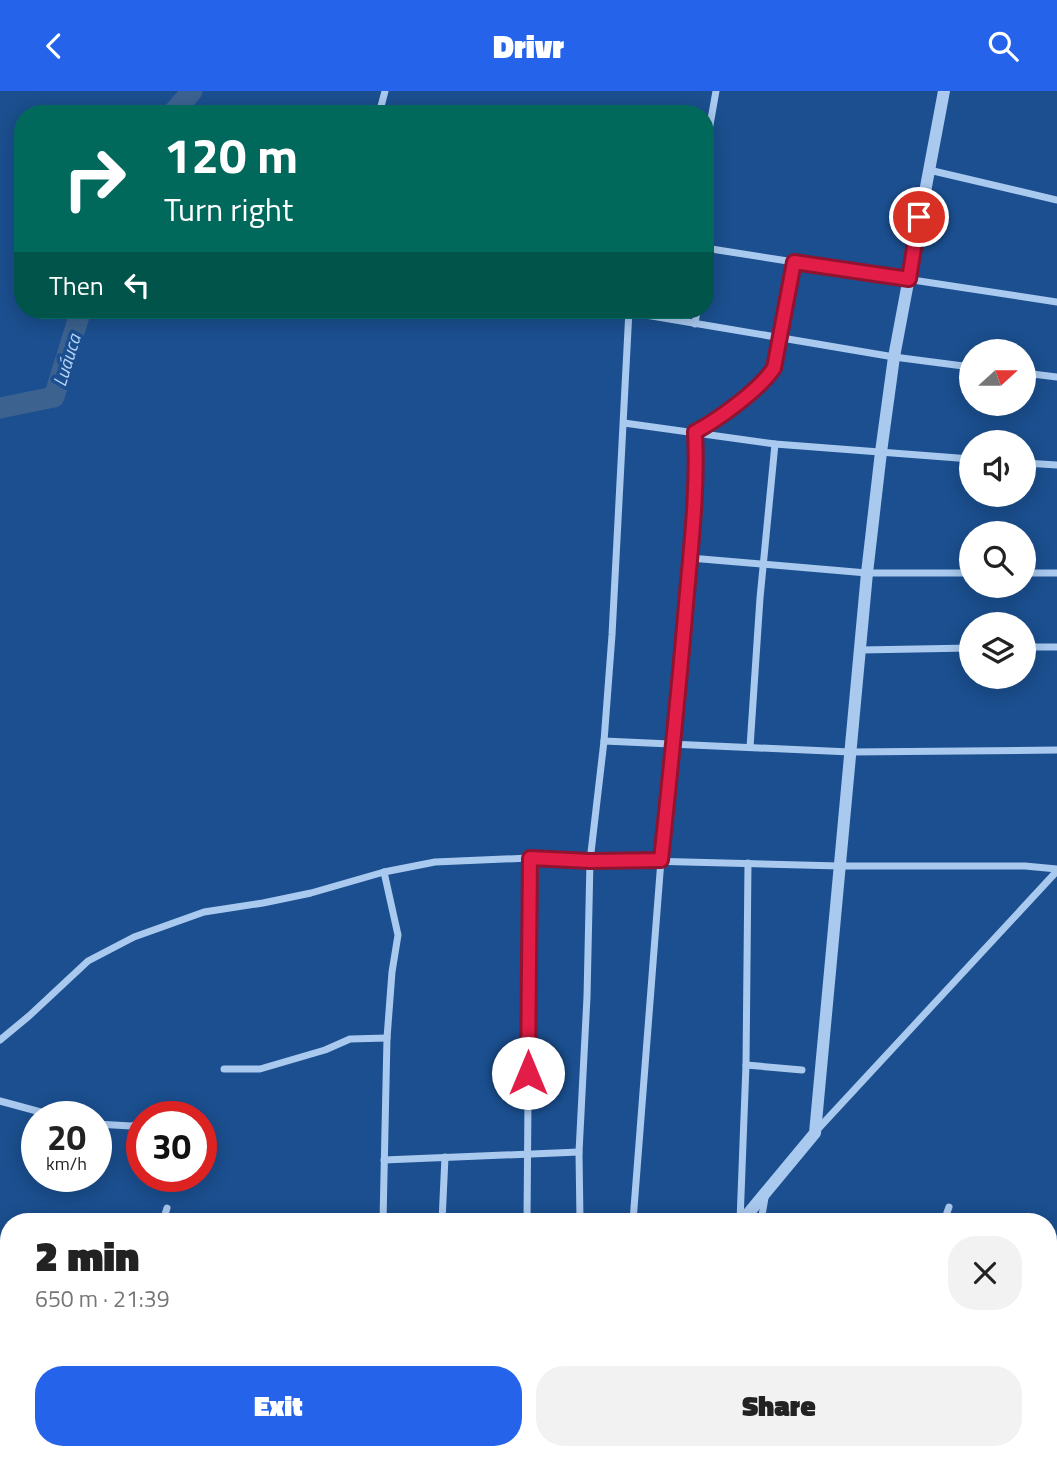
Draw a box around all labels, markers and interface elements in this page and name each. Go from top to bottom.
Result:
text: Drivr [493,22,564,70]
icon: back [35,27,73,65]
icon: search [984,27,1022,65]
text: 120 m [164,117,298,192]
icon: right [49,133,140,224]
text: Turn right [164,185,293,233]
pin [889,187,949,247]
icon: arrive [900,198,938,236]
text: Then [49,266,104,305]
icon: left [118,266,156,304]
water label: Luáuca [44,329,88,390]
north arrow [959,339,1036,417]
map controls [959,339,1036,689]
button: sound [959,430,1036,507]
button: search [959,521,1036,598]
button: layers [959,612,1036,689]
position arrow [491,1036,565,1110]
speed limit sign: 30 [126,1101,217,1192]
text: 20 [47,1110,86,1164]
text: km/h [46,1150,87,1177]
text: 2 min [35,1223,139,1287]
button: close [948,1236,1022,1310]
text: 650 m · 21:39 [35,1281,170,1316]
button: Exit [35,1366,522,1446]
button: Share [536,1366,1022,1446]

